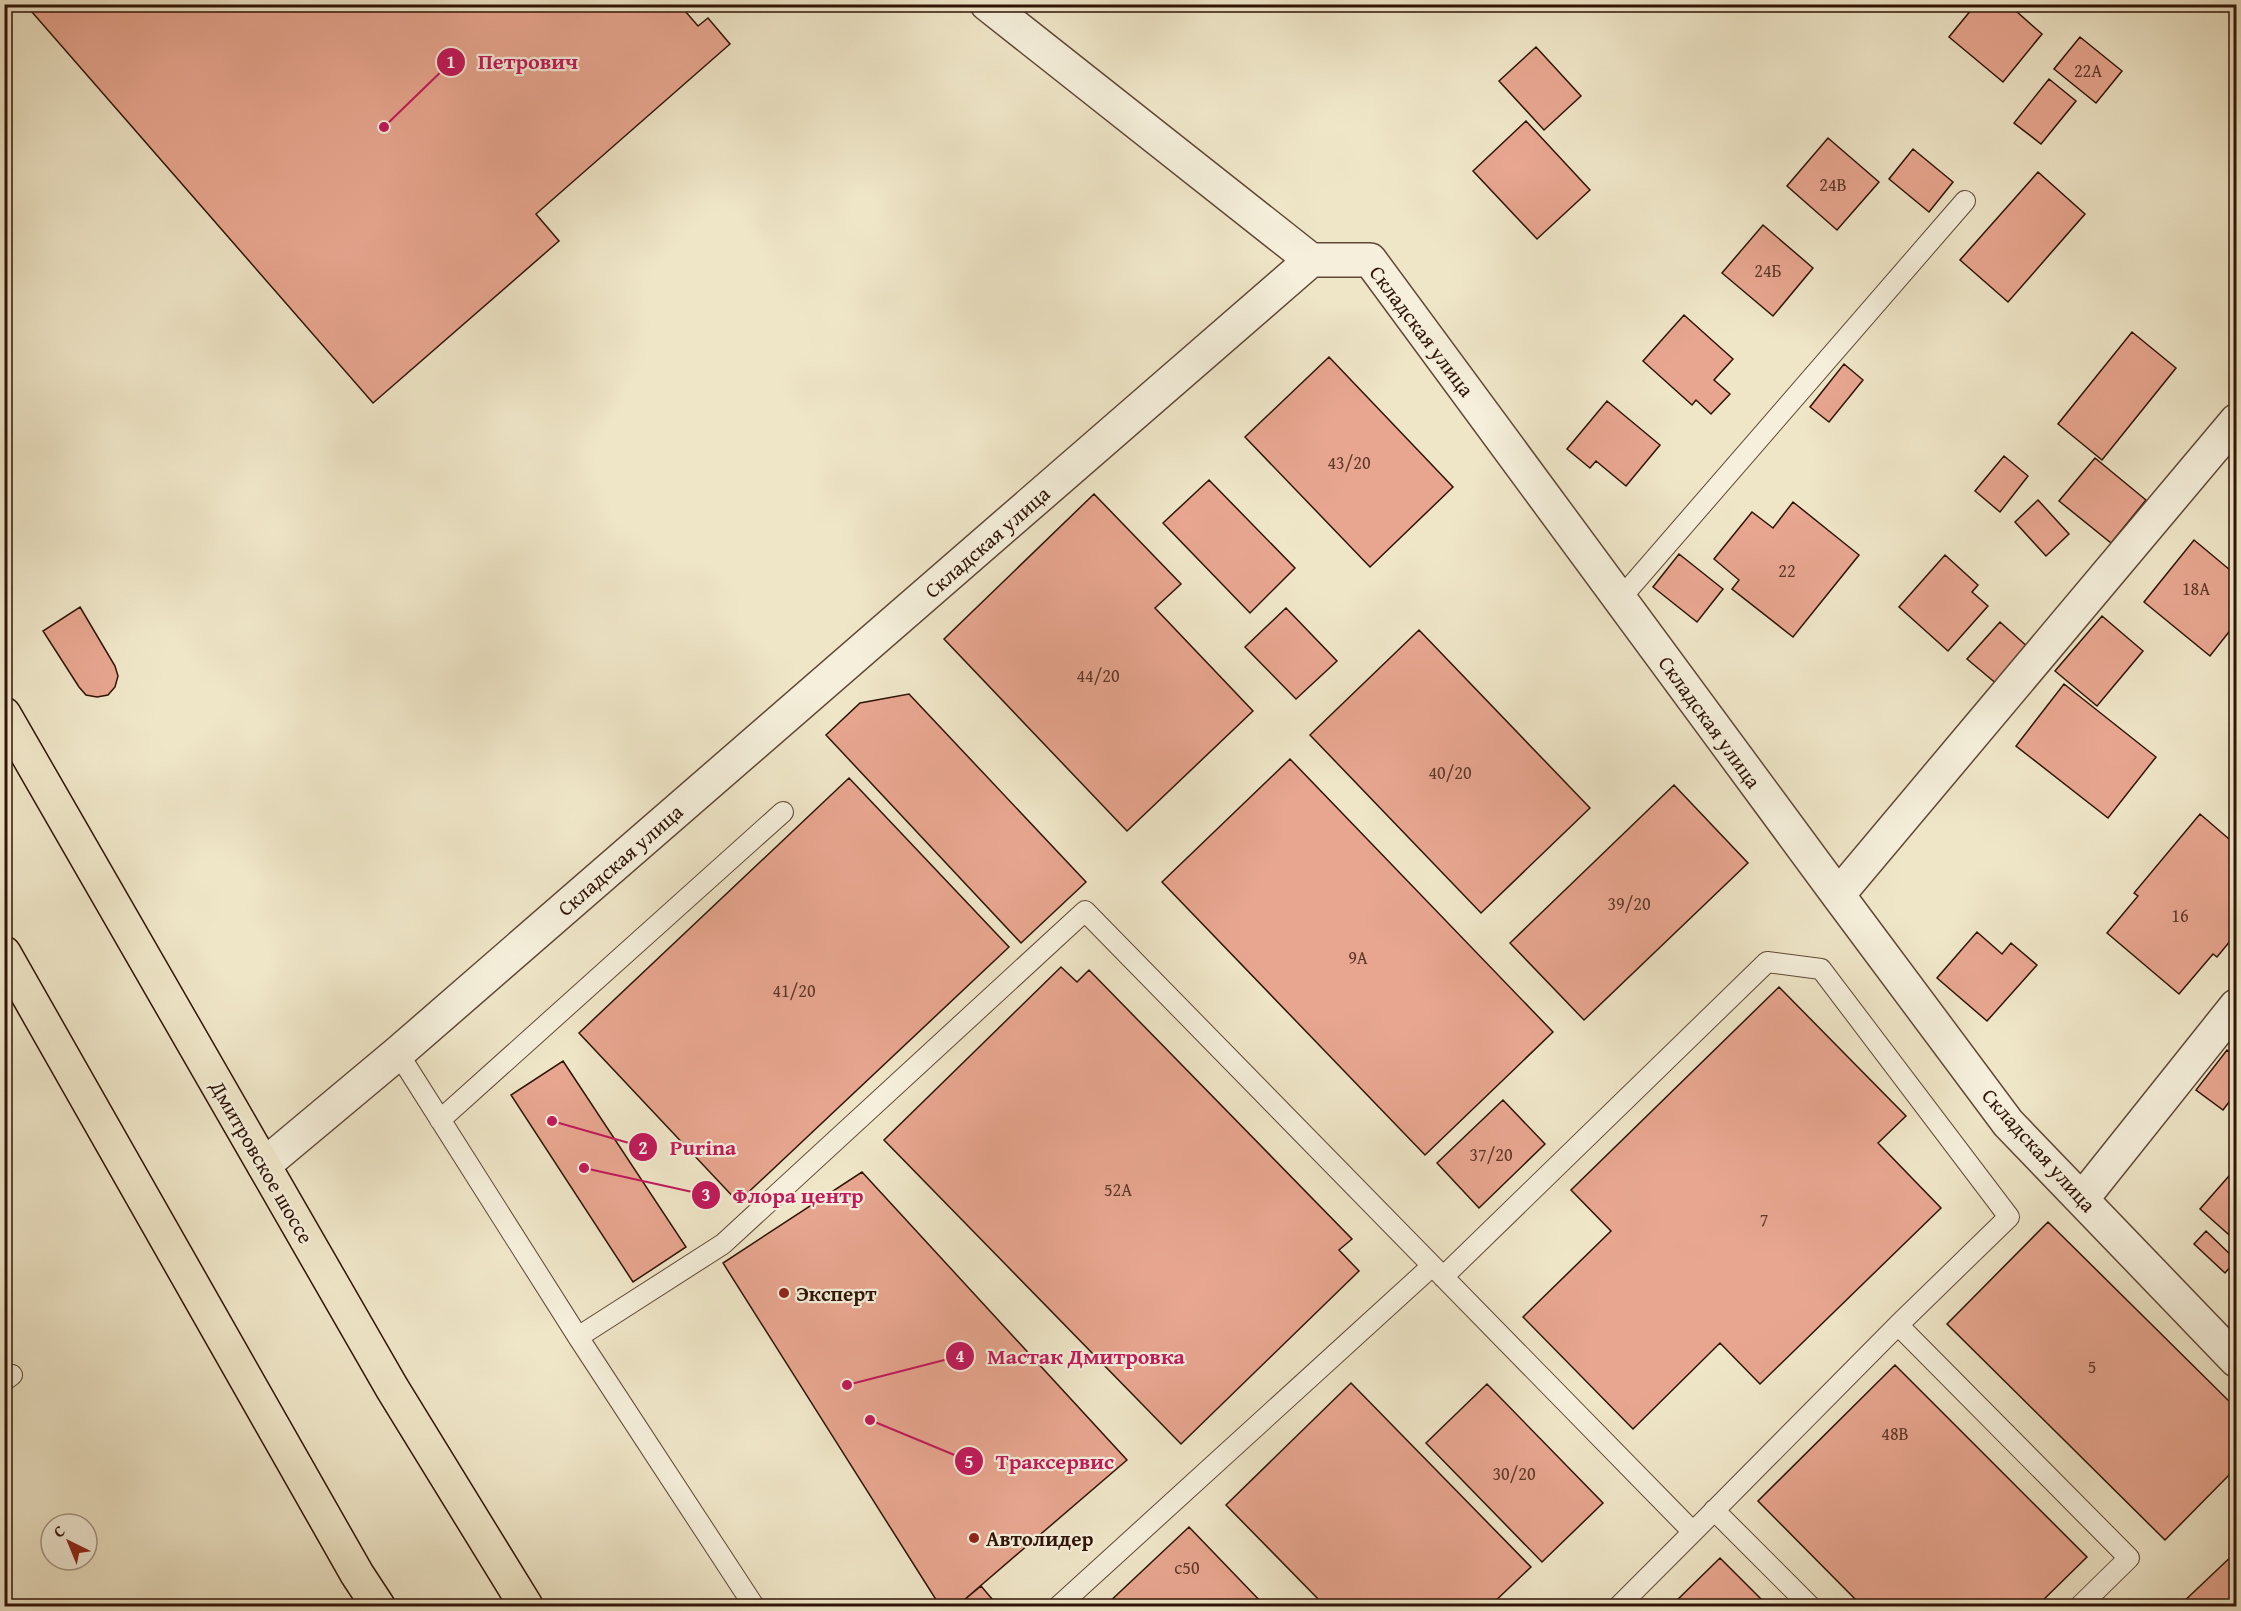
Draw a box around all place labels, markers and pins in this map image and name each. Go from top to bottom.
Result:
callout: Петрович [436,42,590,82]
callout: Purina [628,1127,748,1167]
callout: Флора центр [691,1175,876,1215]
place label: Эксперт [796,1278,877,1309]
marker: Эксперт [777,1286,791,1300]
callout: Мастак Дмитровка [945,1336,1197,1376]
callout: Траксервис [954,1441,1126,1481]
place label: Автолидер [986,1523,1093,1554]
marker: Автолидер [967,1531,981,1545]

